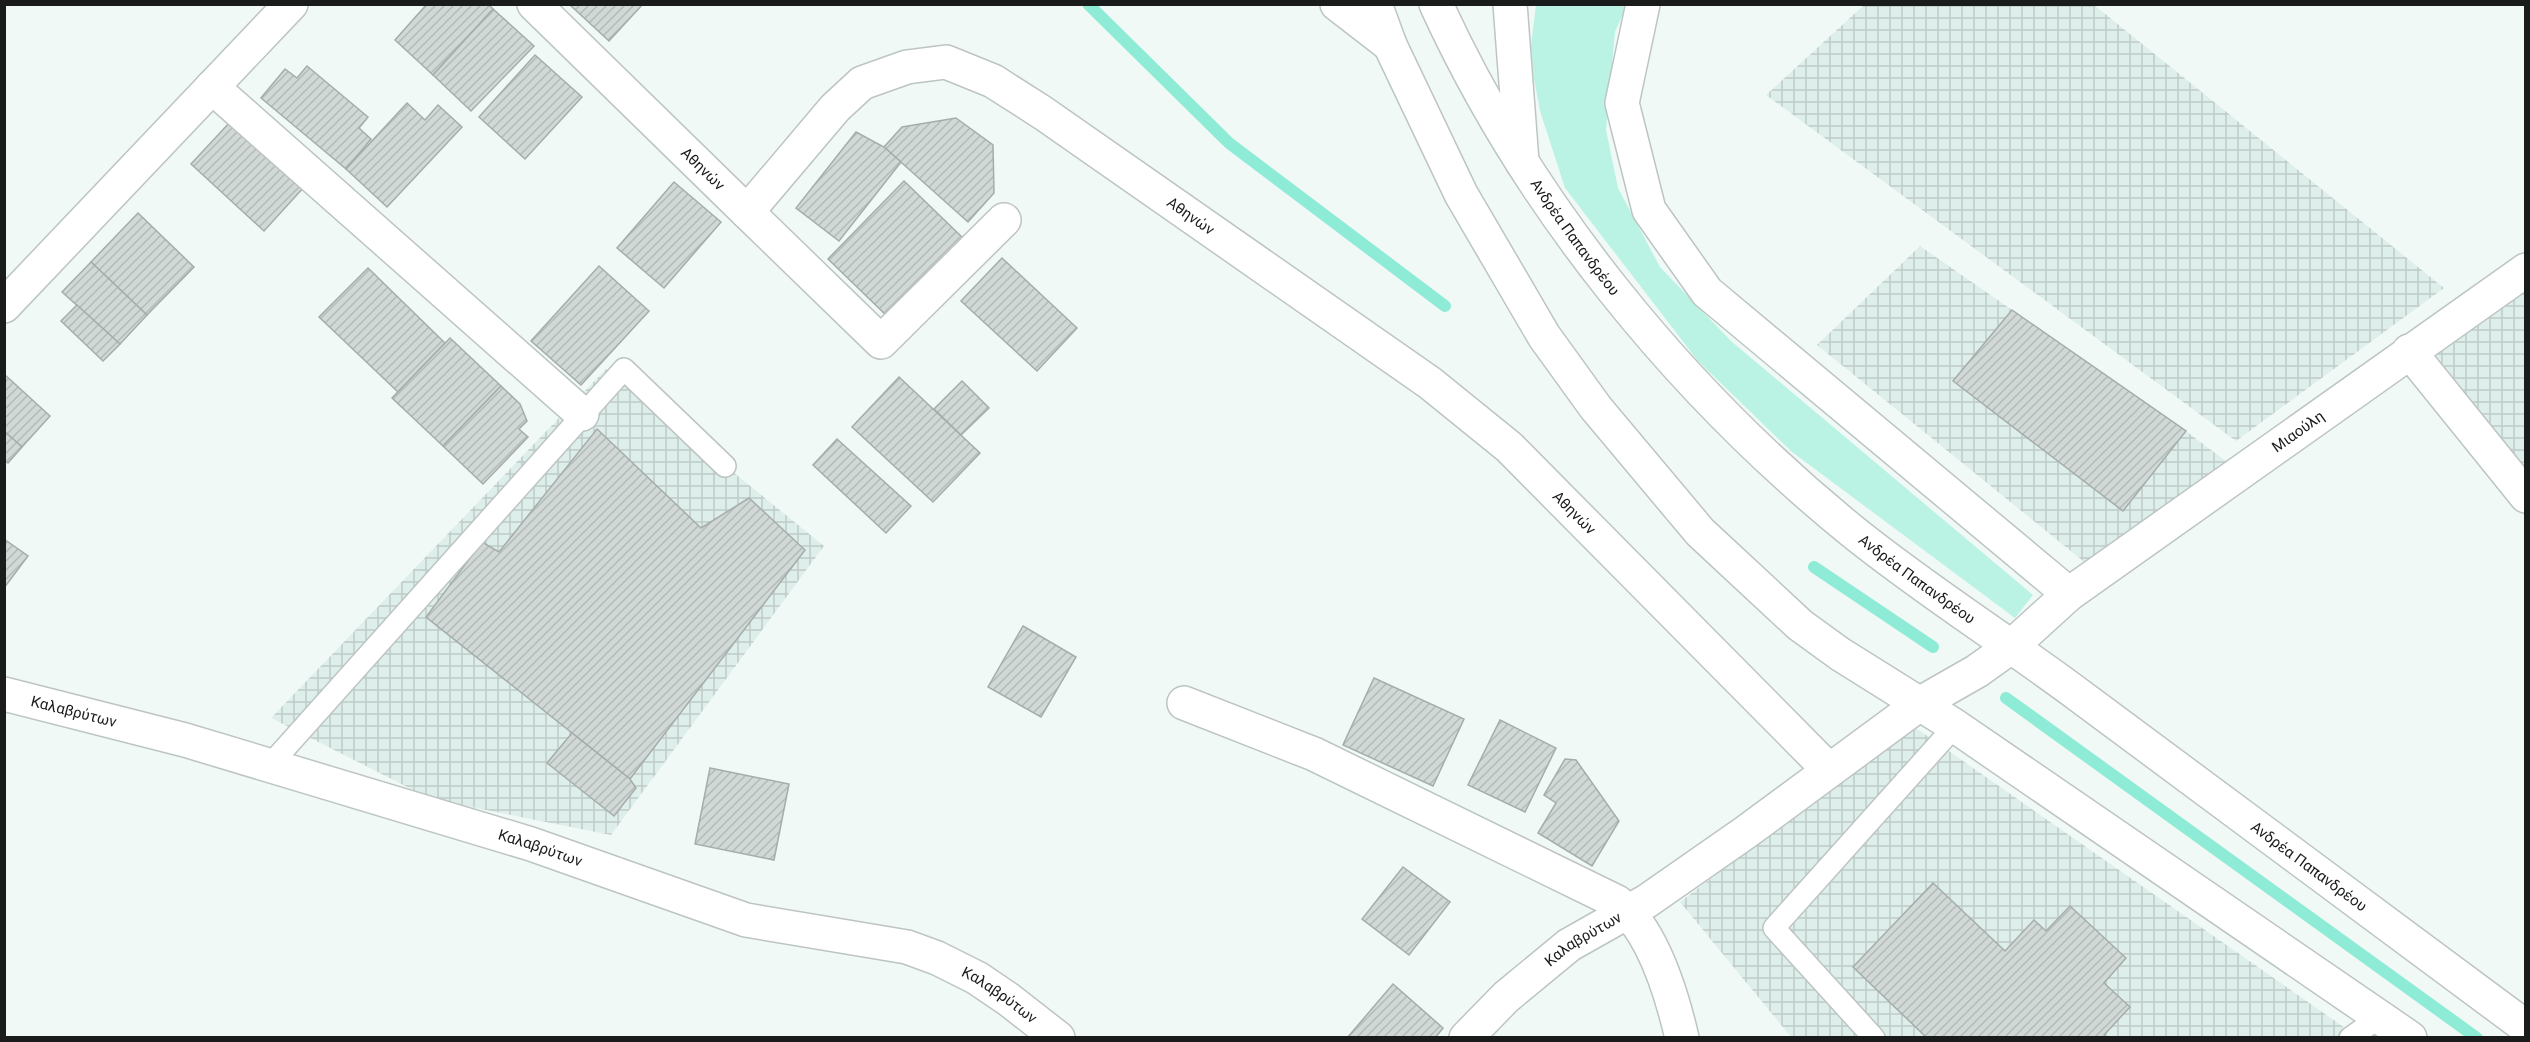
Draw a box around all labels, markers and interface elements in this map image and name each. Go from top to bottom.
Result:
street label: Αθηνών [677,144,728,194]
street label: Ανδρέα Παπανδρέου [1527,176,1623,299]
street label: Αθηνών [1164,193,1218,239]
street label: Μιαούλη [2268,407,2328,456]
street label: Αθηνών [1549,487,1599,538]
street label: Ανδρέα Παπανδρέου [1855,531,1979,628]
street label: Καλαβρύτων [29,692,118,731]
street label: Ανδρέα Παπανδρέου [2247,818,2370,915]
street label: Καλαβρύτων [496,826,585,870]
street label: Καλαβρύτων [1541,908,1625,970]
street label: Καλαβρύτων [959,963,1041,1027]

